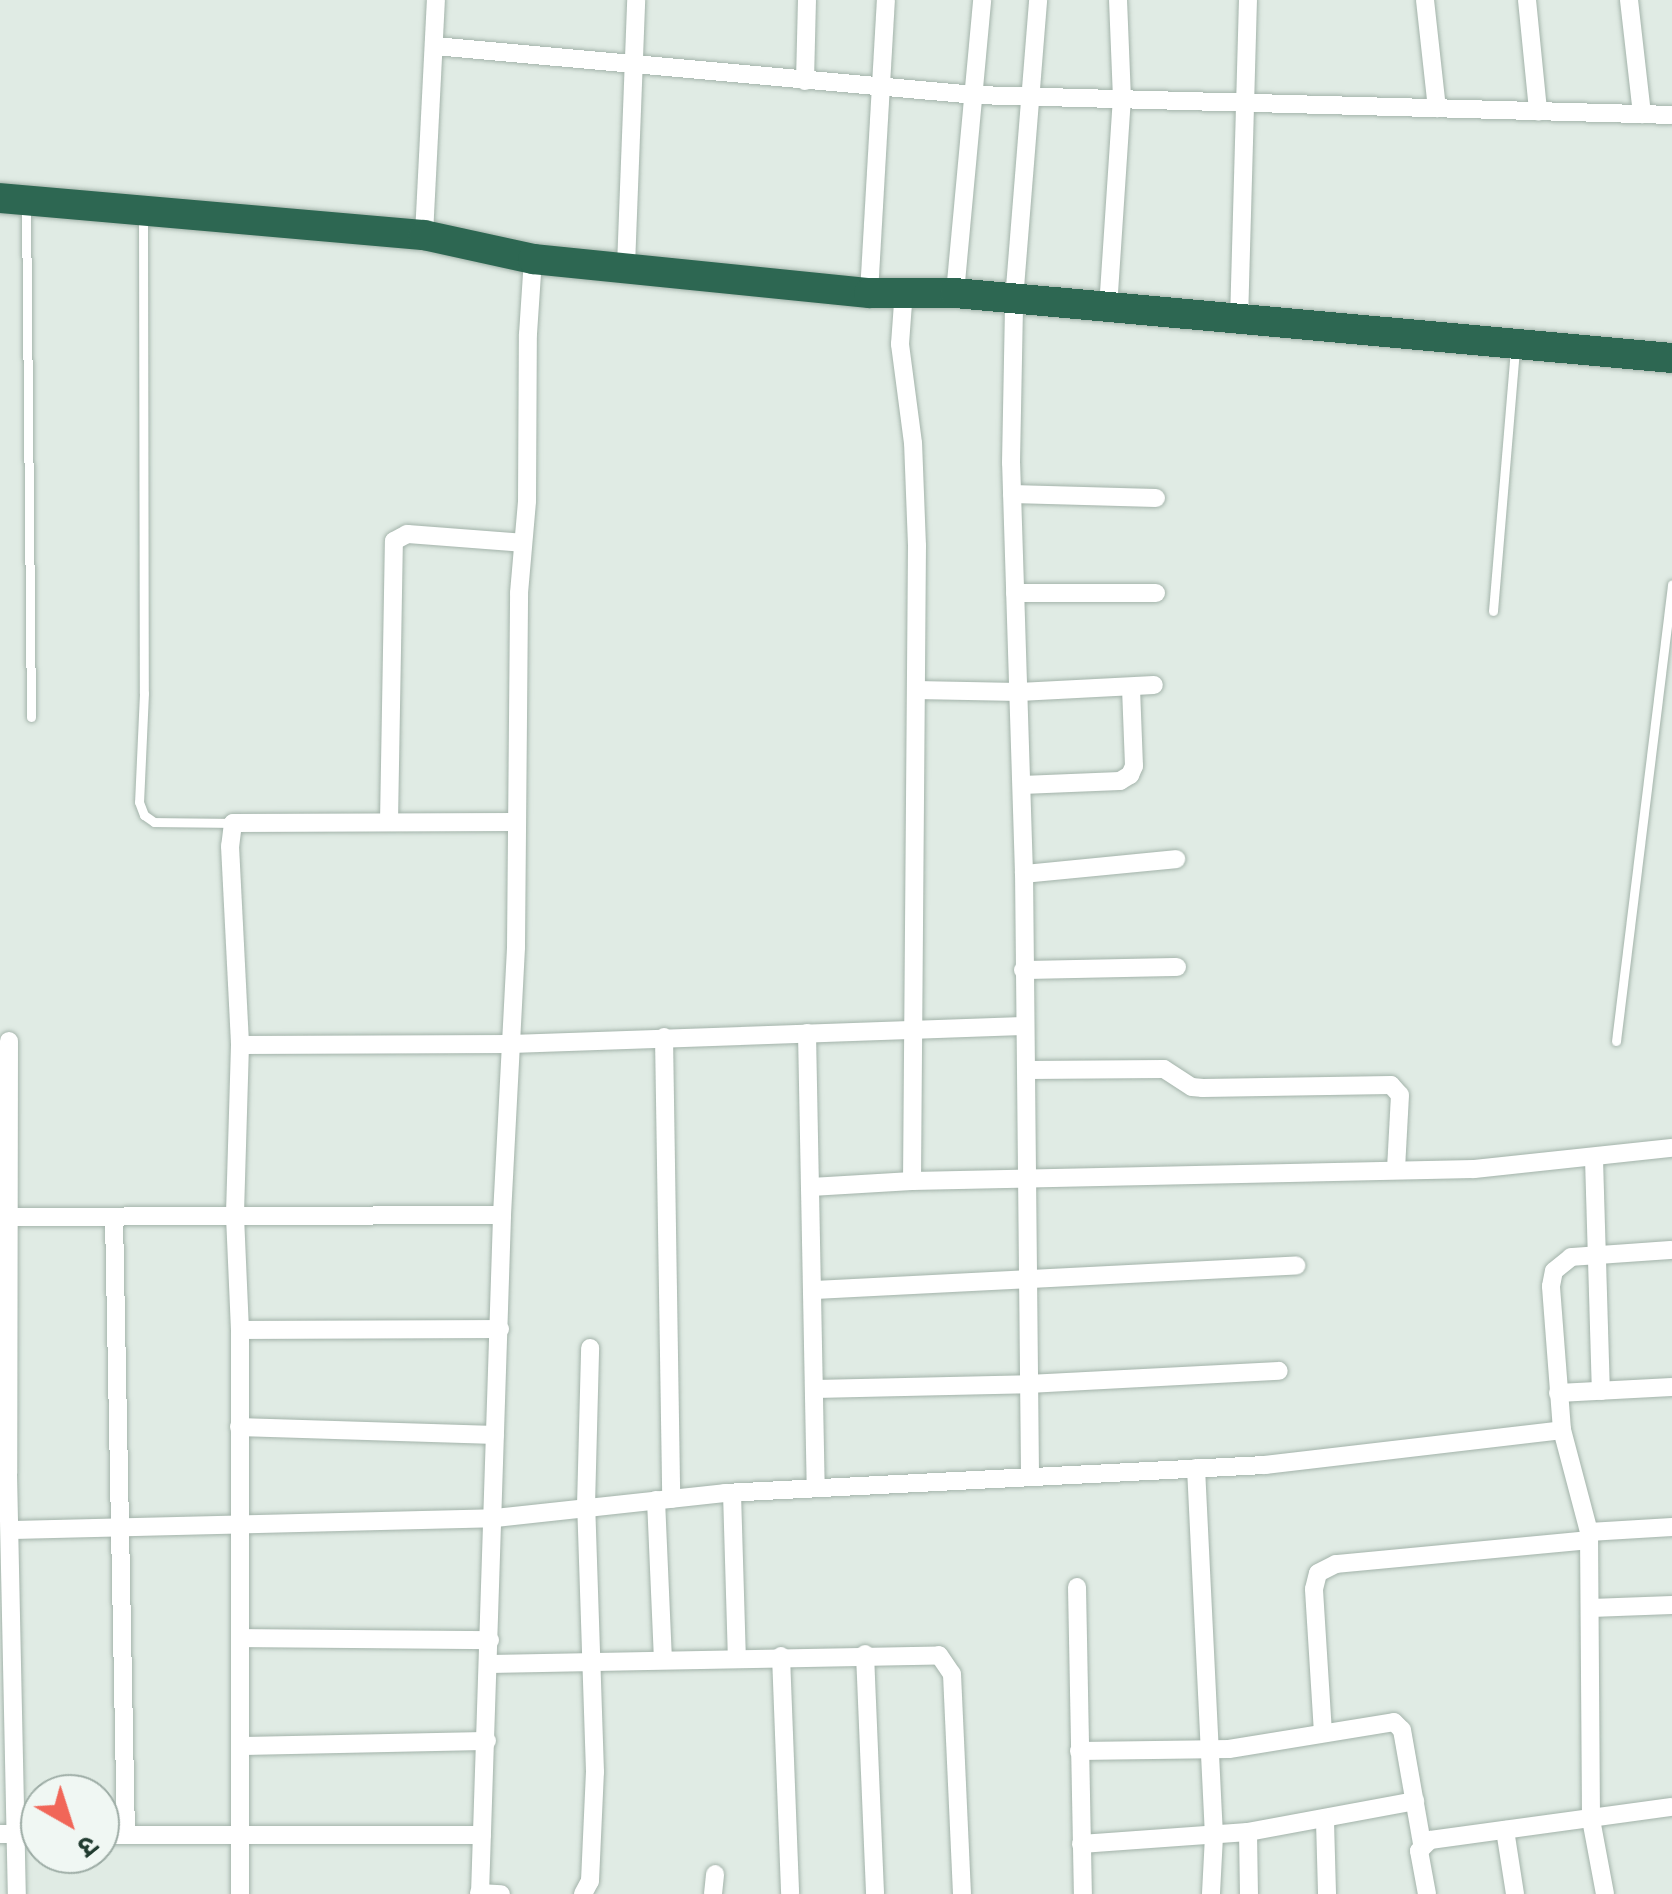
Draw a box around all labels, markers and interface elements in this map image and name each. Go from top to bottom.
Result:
north arrow [20,1774,120,1874]
text: उ [71,1828,105,1864]

